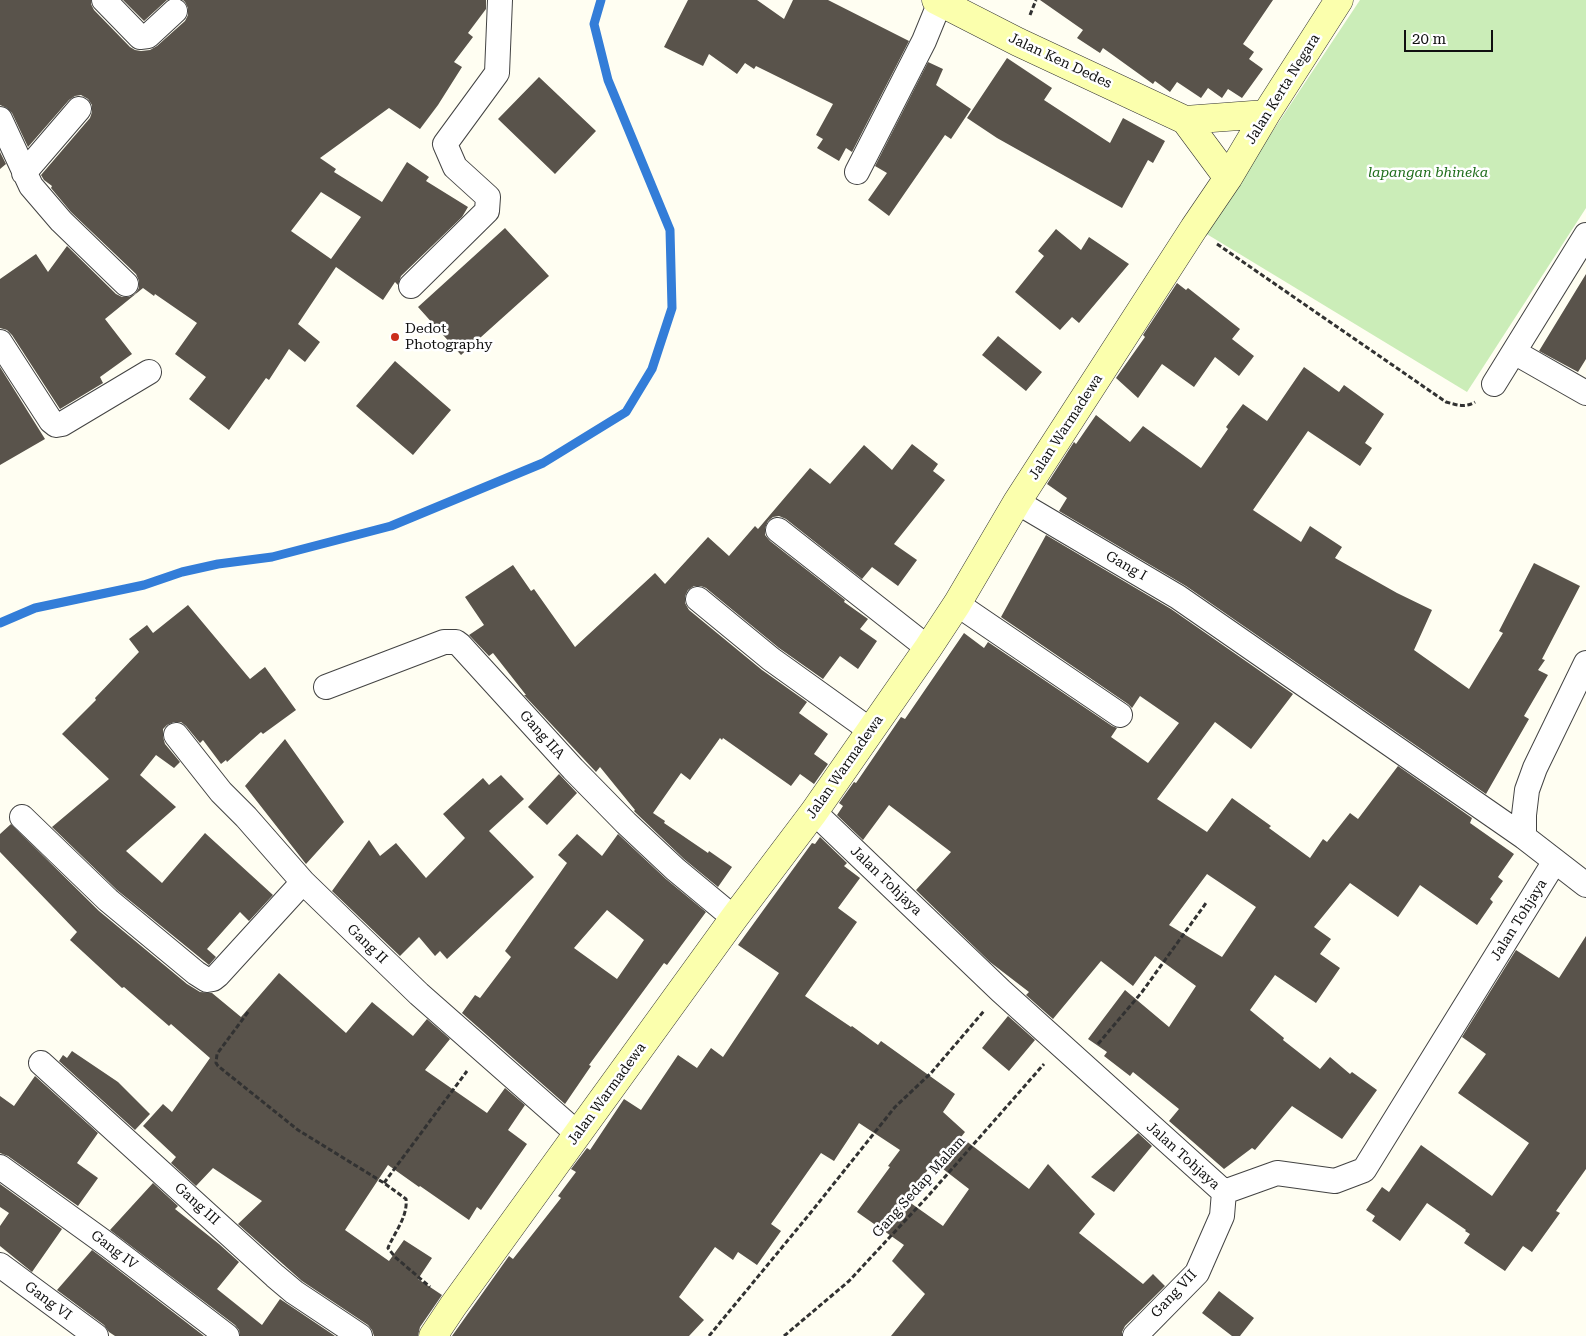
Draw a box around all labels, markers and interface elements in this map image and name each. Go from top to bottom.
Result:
scale bar [1406,20,1495,52]
street label: Jalan Ken Dedes [1006,30,1114,92]
text: 20 m [1412,30,1446,48]
street label: Jalan Kerta Negara [1242,31,1324,147]
park label: lapangan bhineka [1368,165,1488,181]
place label: Dedot Photography [405,321,493,354]
marker: Dedot Photography [389,331,401,343]
street label: Jalan Warmadewa [1026,371,1106,483]
street label: Gang I [1103,548,1149,584]
street label: Gang IIA [516,707,568,763]
street label: Jalan Warmadewa [803,712,887,822]
street label: Jalan Tohjaya [847,843,925,919]
street label: Jalan Tohjaya [1487,876,1551,964]
street label: Gang II [343,921,391,967]
street label: Jalan Warmadewa [564,1040,650,1148]
street label: Jalan Tohjaya [1143,1119,1223,1193]
street label: Gang Sedap Malam [869,1133,969,1241]
street label: Gang III [171,1179,223,1229]
street label: Gang IV [87,1227,141,1273]
street label: Gang VII [1148,1267,1200,1321]
street label: Gang VI [21,1278,75,1324]

